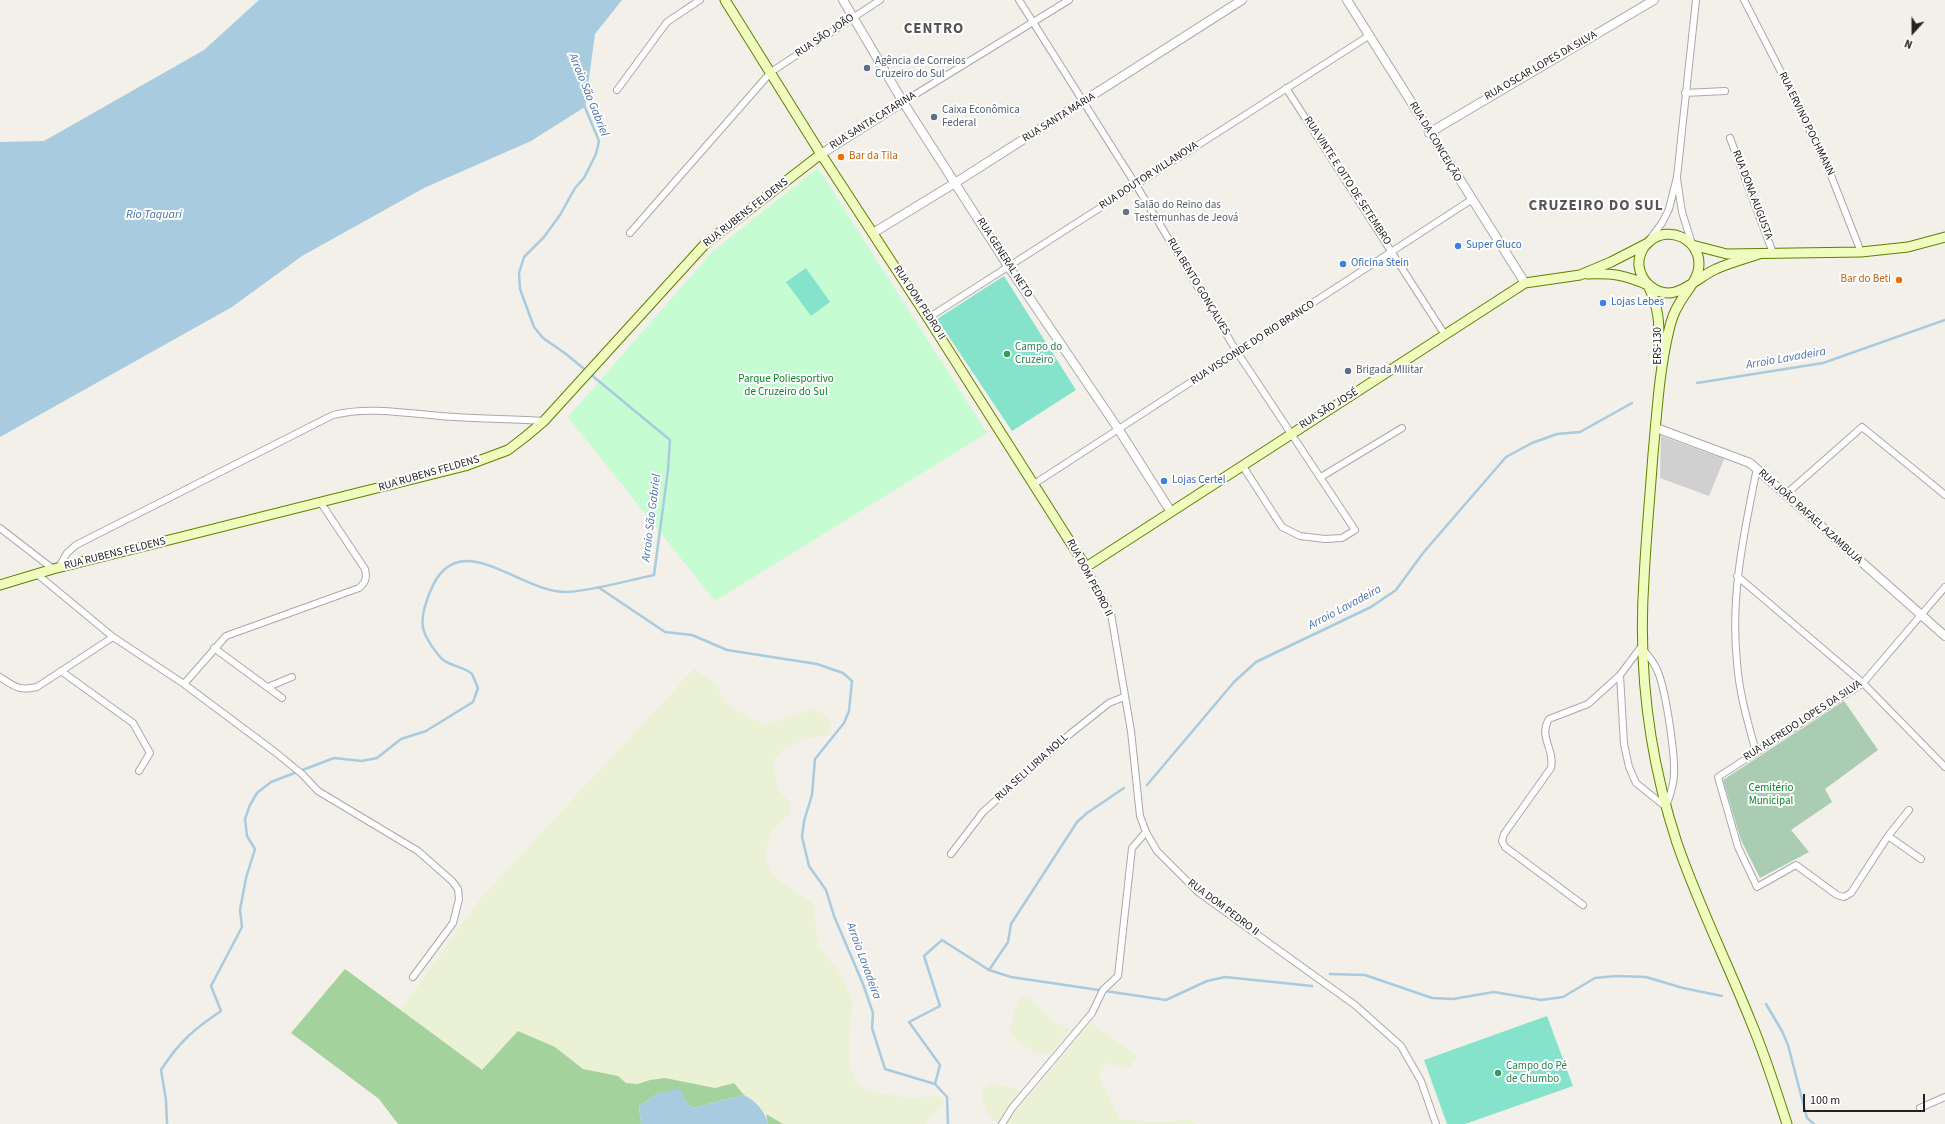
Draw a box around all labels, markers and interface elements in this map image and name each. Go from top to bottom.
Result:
street label: RUA SÃO JOÃO [793,11,857,61]
north arrow [1893,12,1933,52]
district label: CENTRO [904,21,964,39]
street label: RUA OSCAR LOPES DA SILVA [1483,28,1599,104]
text: N [1902,35,1915,52]
water label: Arroio São Gabriel [565,51,611,139]
place label: Agência de Correios Cruzeiro do Sul [875,55,966,81]
marker: Agência de Correios Cruzeiro do Sul [862,63,872,73]
street label: RUA ERVINO POCHMANN [1775,70,1837,178]
street label: RUA SANTA CATARINA [827,89,919,153]
street label: RUA SANTA MARIA [1020,90,1098,146]
street label: RUA DA CONCEIÇÃO [1406,100,1464,184]
place label: Caixa Econômica Federal [942,104,1020,130]
marker: Caixa Econômica Federal [929,112,939,122]
street label: RUA VINTE E OITO DE SETEMBRO [1301,114,1393,248]
street label: RUA DOUTOR VILLANOVA [1097,139,1201,213]
street label: RUA DONA AUGUSTA [1729,149,1775,241]
place label: Bar da Tila [849,150,898,164]
marker: Bar da Tila [836,152,846,162]
street label: RUA RUBENS FELDENS [701,176,791,250]
district label: CRUZEIRO DO SUL [1528,198,1664,216]
place label: Salão do Reino das Testemunhas de Jeová [1134,199,1238,225]
marker: Salão do Reino das Testemunhas de Jeová [1121,207,1131,217]
water label: Rio Taquari [126,208,182,222]
street label: RUA GENERAL NETO [973,216,1035,300]
street label: RUA BENTO GONÇALVES [1164,236,1232,338]
place label: Super Gluco [1466,239,1522,253]
marker: Super Gluco [1453,241,1463,251]
place label: Oficina Stein [1351,257,1409,271]
marker: Oficina Stein [1338,259,1348,269]
street label: RUA DOM PEDRO II [890,263,948,343]
place label: Bar do Beti [1840,273,1891,287]
marker: Bar do Beti [1894,275,1904,285]
place label: Lojas Lebes [1611,296,1664,310]
street label: RUA VISCONDE DO RIO BRANCO [1189,298,1317,388]
marker: Lojas Lebes [1598,298,1608,308]
street label: ERS-130 [1652,327,1666,365]
place label: Campo do Cruzeiro [1015,341,1062,367]
water label: Arroio Lavadeira [1745,345,1827,373]
marker: Campo do Cruzeiro [1002,349,1012,359]
place label: Brigada MIlitar [1356,364,1423,378]
marker: Brigada MIlitar [1343,366,1353,376]
park label: Parque Poliesportivo de Cruzeiro do Sul [738,373,834,399]
street label: RUA SÃO JOSÉ [1297,386,1361,432]
street label: RUA RUBENS FELDENS [377,453,481,495]
street label: RUA JOÃO RAFAEL AZAMBUJA [1755,467,1865,567]
water label: Arroio São Gabriel [639,473,665,563]
place label: Lojas Certel [1172,474,1226,488]
marker: Lojas Certel [1159,476,1169,486]
street label: RUA RUBENS FELDENS [63,535,167,573]
street label: RUA DOM PEDRO II [1063,537,1115,619]
water label: Arroio Lavadeira [1306,583,1384,633]
street label: RUA ALFREDO LOPES DA SILVA [1741,678,1865,764]
street label: RUA SELI LIRIA NOLL [993,732,1071,804]
park label: Cemitério Municipal [1748,782,1794,808]
street label: RUA DOM PEDRO II [1185,877,1261,939]
water label: Arroio Lavadeira [842,921,884,1001]
place label: Campo do Pé de Chumbo [1506,1060,1567,1086]
marker: Campo do Pé de Chumbo [1493,1068,1503,1078]
scale bar [1805,1086,1927,1112]
text: 100 m [1810,1092,1840,1109]

